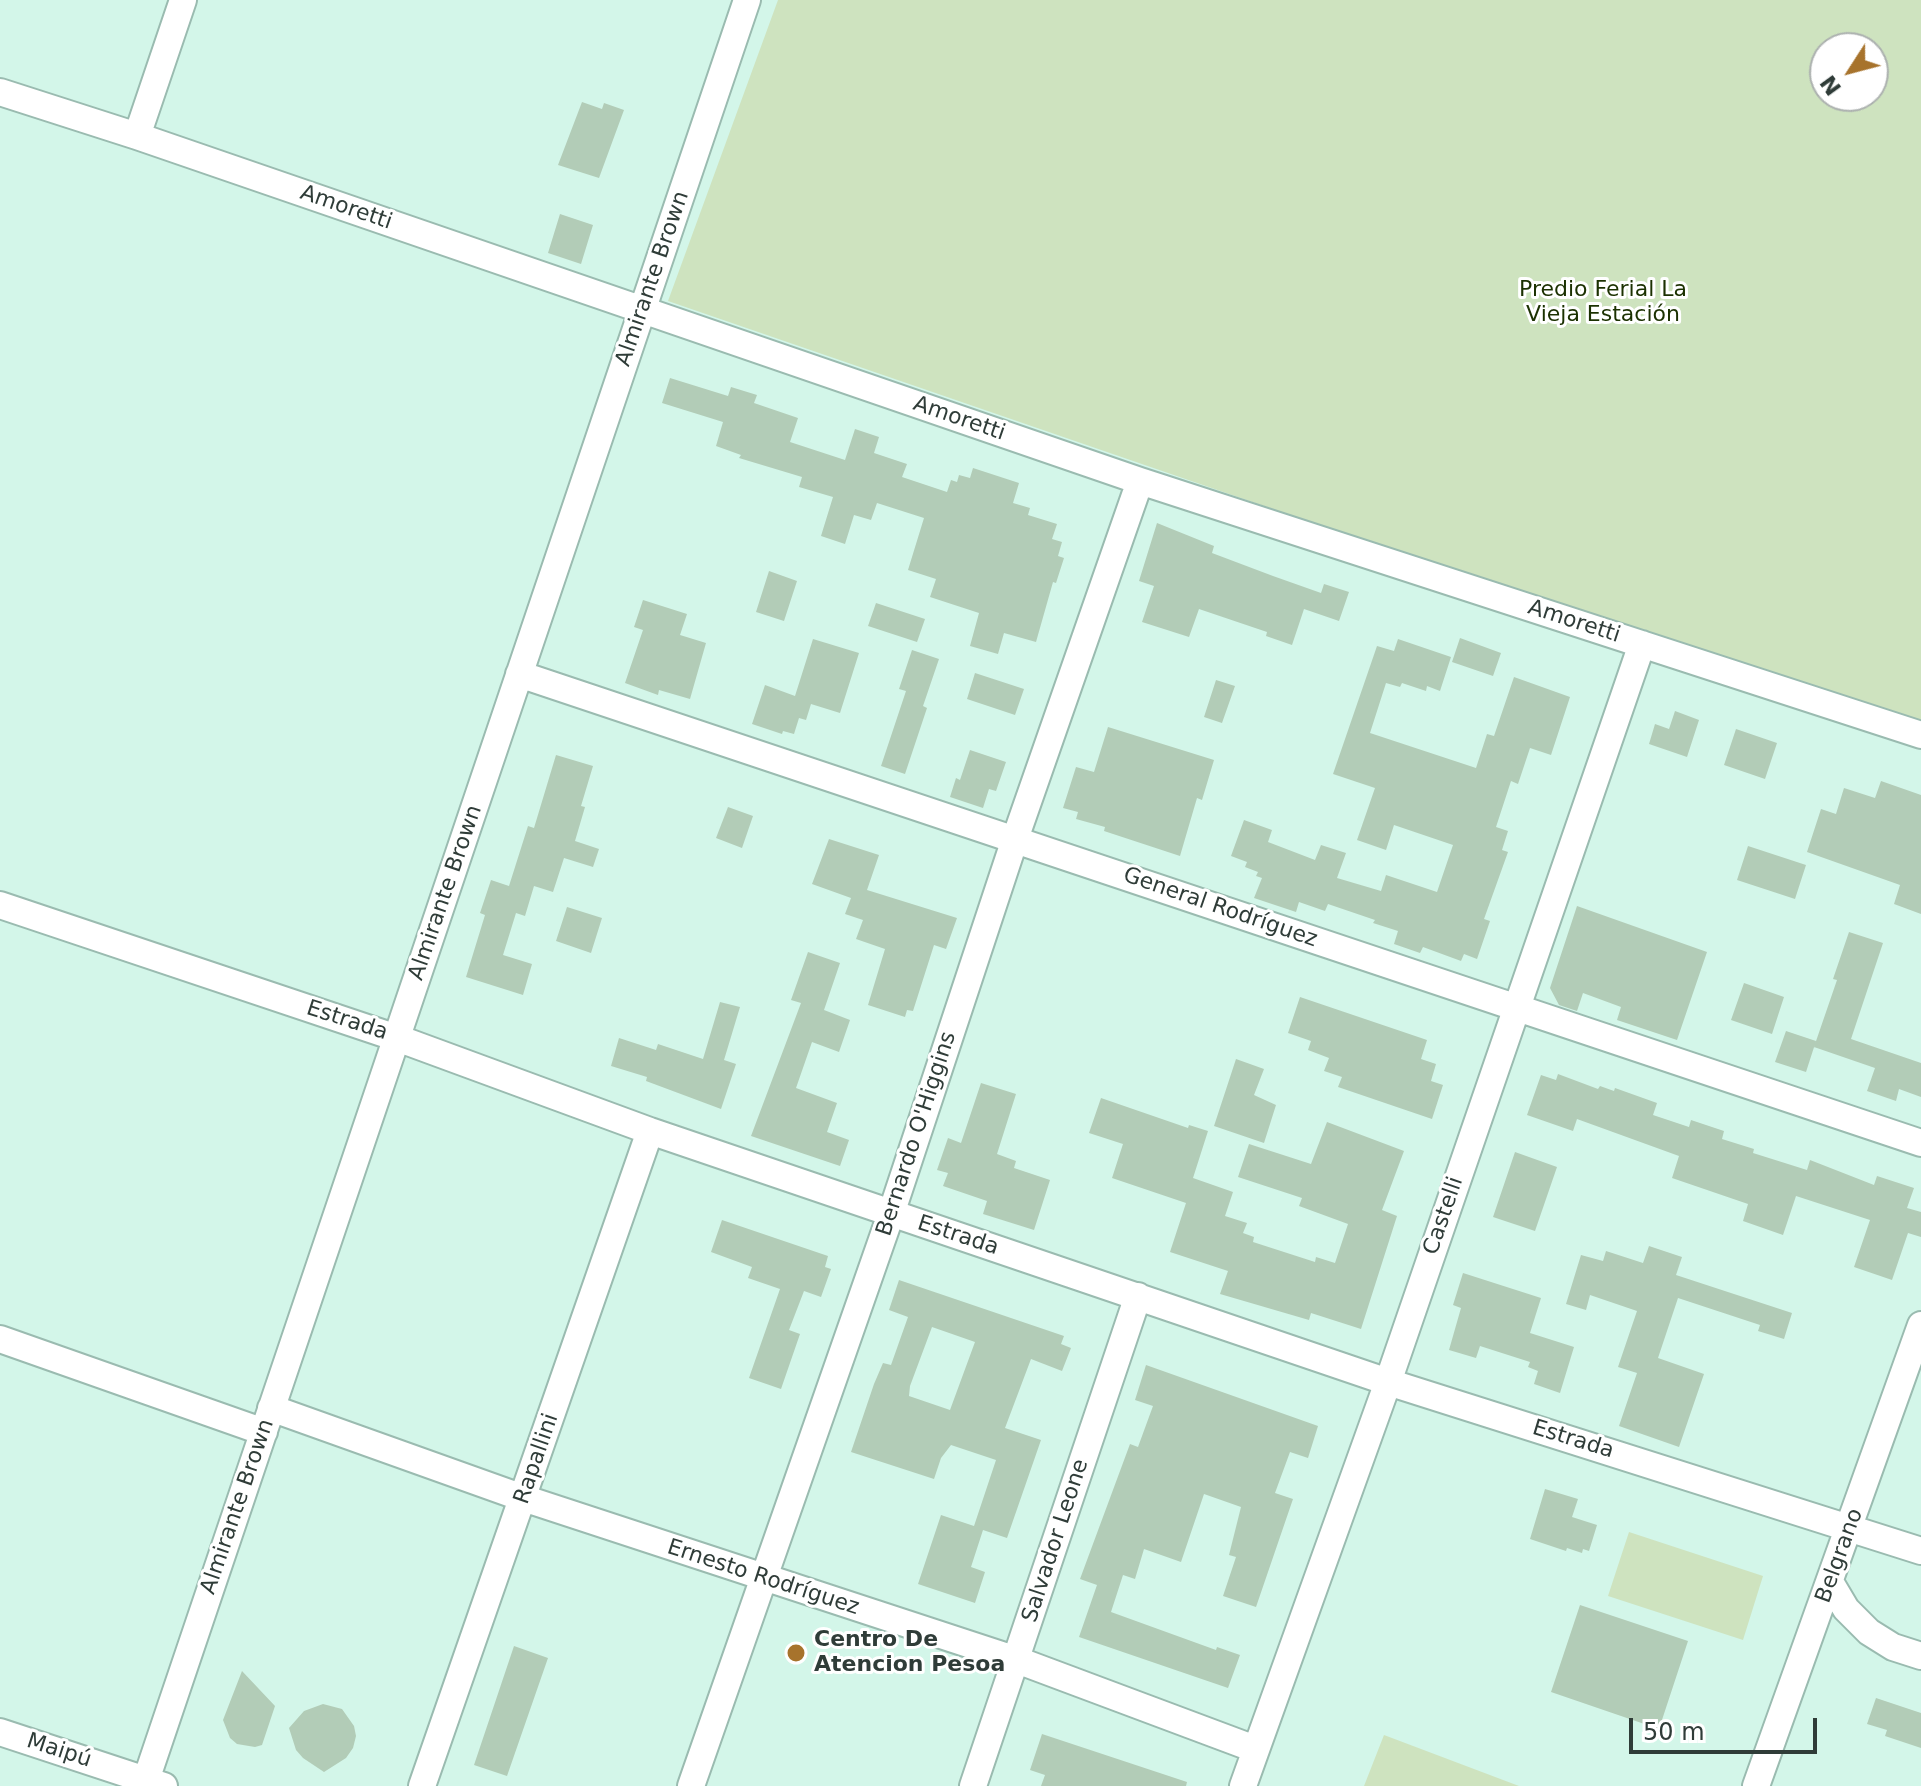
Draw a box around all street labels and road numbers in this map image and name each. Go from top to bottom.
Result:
street label: Amoretti [297,180,395,236]
street label: Almirante Brown [611,188,695,370]
street label: Amoretti [910,391,1008,447]
street label: Amoretti [1525,595,1623,649]
street label: Almirante Brown [404,802,488,984]
street label: General Rodríguez [1119,862,1321,954]
street label: Estrada [303,995,391,1047]
street label: Bernardo O'Higgins [871,1029,963,1239]
street label: Castelli [1418,1174,1470,1258]
street label: Estrada [914,1210,1002,1262]
street label: Rapallini [509,1410,565,1508]
street label: Estrada [1529,1415,1617,1465]
street label: Almirante Brown [196,1416,280,1598]
street label: Salvador Leone [1017,1456,1095,1626]
street label: Belgrano [1811,1505,1869,1607]
street label: Ernesto Rodríguez [664,1534,862,1622]
street label: Maipú [23,1728,95,1774]

